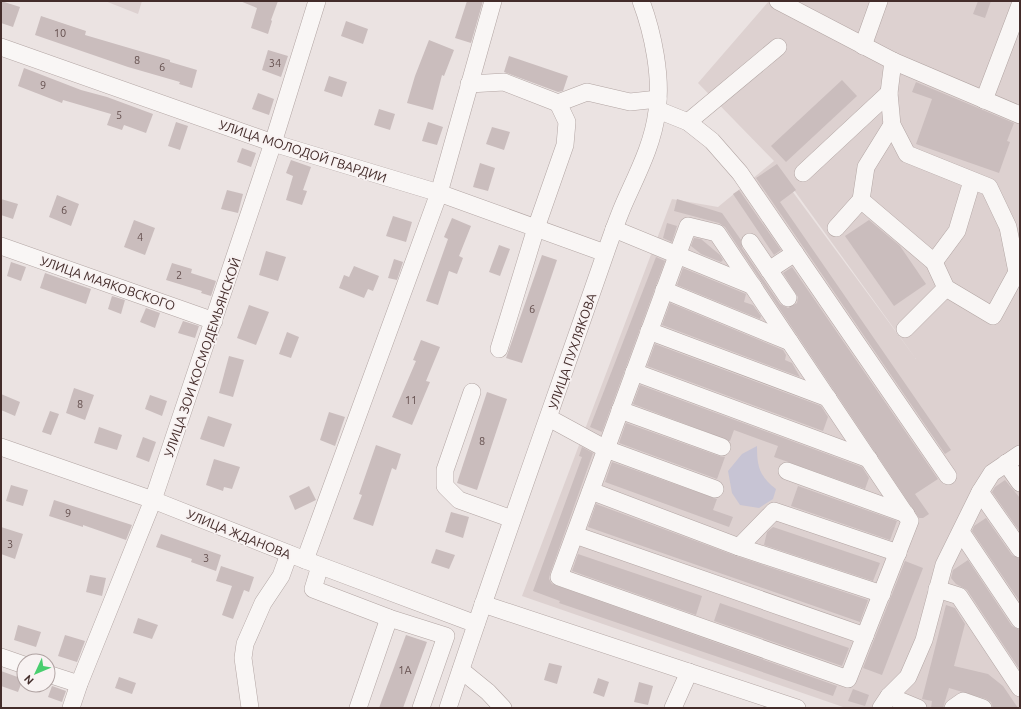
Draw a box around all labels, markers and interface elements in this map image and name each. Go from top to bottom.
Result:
house number: 10 [54,27,66,39]
house number: 8 [134,54,140,66]
house number: 34 [269,57,281,69]
house number: 6 [159,61,165,73]
house number: 9 [40,79,46,91]
house number: 5 [116,109,122,121]
street label: УЛИЦА МОЛОДОЙ ГВАРДИИ [217,117,389,185]
house number: 6 [61,204,67,216]
house number: 4 [137,231,143,243]
street label: УЛИЦА МАЯКОВСКОГО [39,253,177,313]
street label: УЛИЦА ЗОИ КОСМОДЕМЬЯНСКОЙ [161,255,243,459]
house number: 2 [176,269,182,281]
street label: УЛИЦА ПУХЛЯКОВА [546,291,599,411]
house number: 6 [529,303,535,315]
house number: 11 [405,394,417,406]
house number: 8 [77,398,83,410]
house number: 8 [479,435,485,447]
house number: 9 [65,507,71,519]
street label: УЛИЦА ЖДАНОВА [185,507,294,561]
house number: 3 [7,538,13,550]
house number: 3 [203,552,209,564]
north arrow [16,653,56,693]
house number: 1А [398,664,413,676]
text: N [22,673,36,687]

